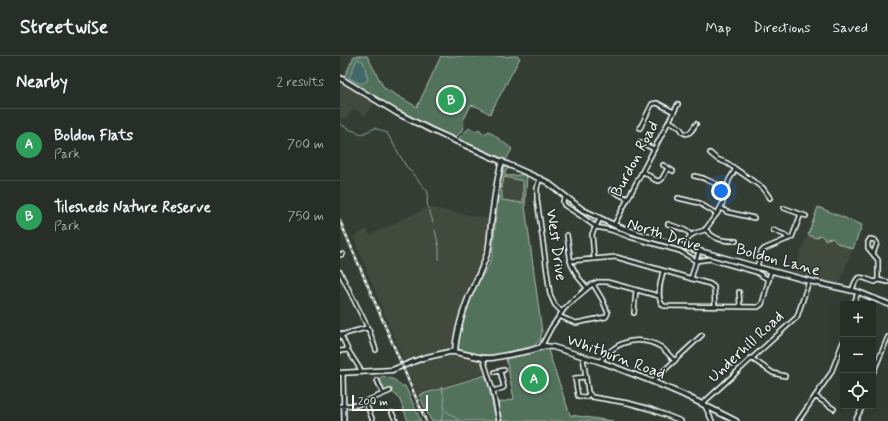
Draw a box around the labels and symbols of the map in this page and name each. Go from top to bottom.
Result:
pin: B [438,85,464,115]
street label: Burdon Road [606,117,664,201]
your location [711,181,731,201]
street label: West Drive [541,208,571,282]
street label: North Drive [624,213,704,257]
street label: Boldon Lane [733,239,823,281]
street label: Underhill Road [704,306,788,388]
street label: Whitburn Road [564,329,668,385]
pin: A [521,364,547,394]
scale bar [352,393,428,412]

